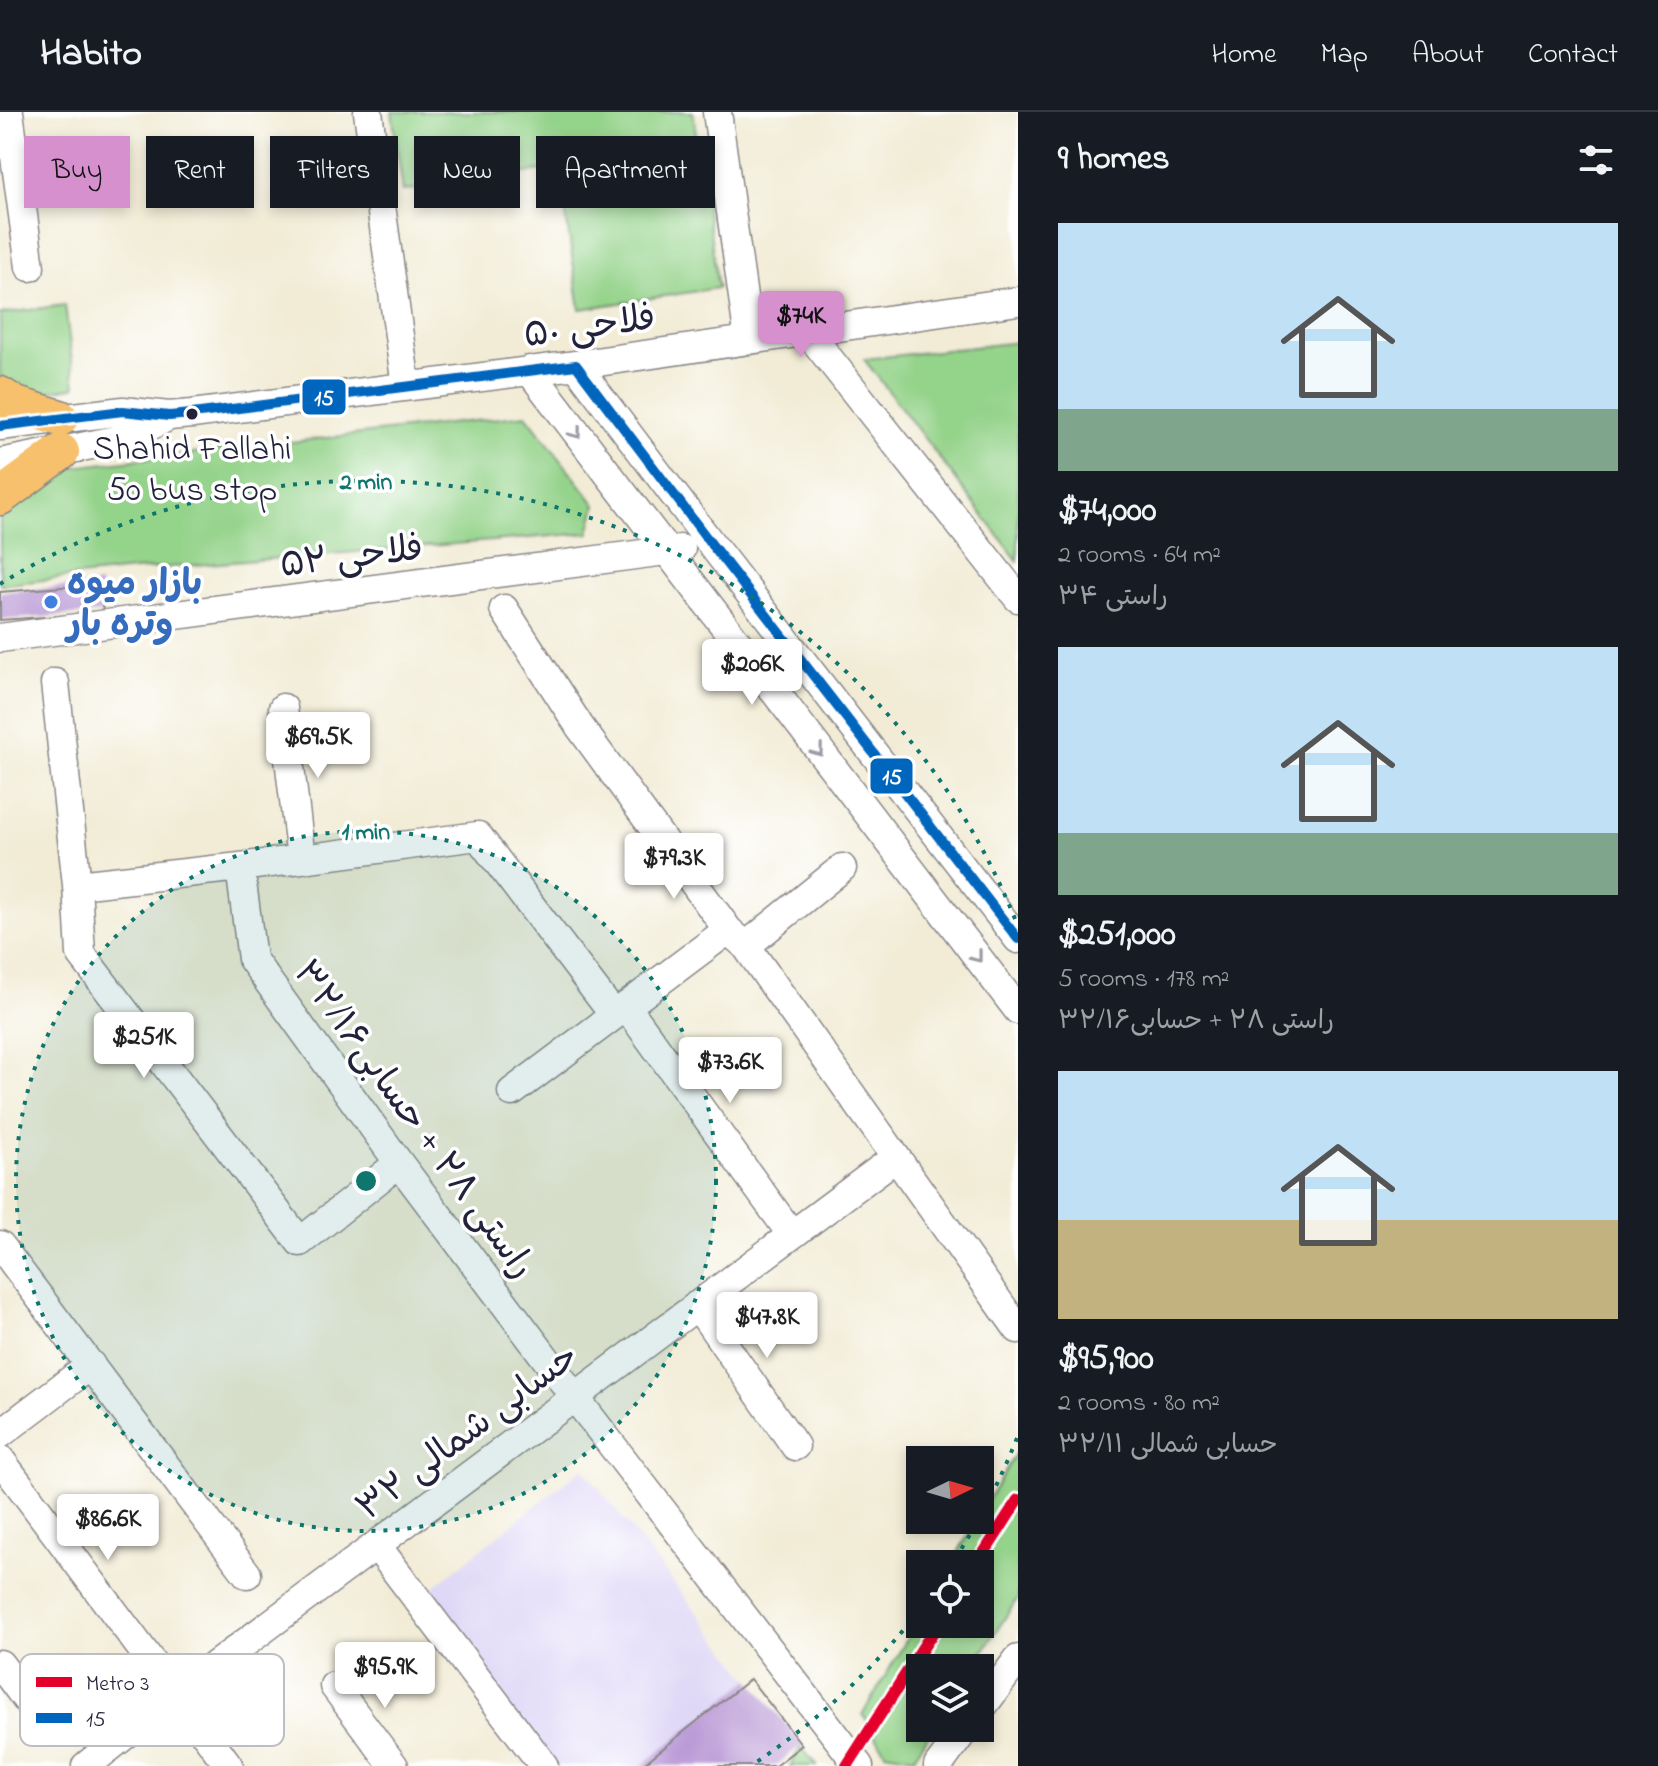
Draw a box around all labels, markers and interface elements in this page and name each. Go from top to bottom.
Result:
text: Habito [40,27,142,83]
text: Home [1211,35,1277,76]
text: Map [1321,35,1368,76]
text: About [1412,35,1484,76]
text: Contact [1528,35,1618,76]
text: 9 homes [1058,135,1170,185]
chip: Buy [24,136,130,208]
chip: Rent [146,136,254,208]
chip: Filters [270,136,398,208]
chip: New [414,136,520,208]
chip: Apartment [536,136,715,208]
icon: filters [1574,138,1618,182]
icon: home [1266,275,1410,419]
pin: $74K [754,291,848,359]
street label: فلاحی ۵۰ [520,293,659,364]
text: $74K [776,298,826,336]
line badge: 15 [301,378,347,416]
text: 15 [314,384,334,416]
marker: Shahid Fallahi 50 bus stop [184,406,200,422]
one-way arrow [566,424,581,438]
place label: Shahid Fallahi 50 bus stop [93,426,291,517]
text: 2 min [339,466,393,501]
text: $74,000 [1058,487,1157,537]
street label: فلاحی ۵۲ [277,523,426,594]
text: 2 rooms · 64 m² [1058,537,1221,575]
place label: بازار میوه وتره بار [64,559,202,653]
text: راستی ۳۴ [1058,579,1168,617]
marker: بازار میوه وتره بار [42,593,60,611]
pin: $206K [696,639,808,707]
text: $206K [720,646,784,684]
icon: home [1266,699,1410,843]
pin: $69.5K [253,712,383,780]
text: $69.5K [284,719,352,757]
one-way arrow [809,742,823,757]
line badge: 15 [869,757,914,795]
text: 15 [882,763,902,795]
text: 1 min [342,816,390,851]
pin: $79.3K [609,833,739,901]
text: $79.3K [643,840,705,878]
text: $251,000 [1058,911,1176,961]
one-way arrow [967,948,982,962]
street label: راستی ۲۸ + حسابی۳۲/۱۶ [279,950,546,1291]
text: 5 rooms · 178 m² [1058,961,1230,999]
text: راستی ۲۸ + حسابی۳۲/۱۶ [1058,1003,1334,1041]
pin: $251K [88,1012,200,1080]
text: $251K [112,1019,176,1057]
pin: $73.6K [665,1037,795,1105]
text: $73.6K [697,1044,763,1082]
icon: home [1266,1123,1410,1267]
centre of rings [352,1167,380,1195]
pin: $47.8K [702,1292,832,1360]
text: $47.8K [735,1299,799,1337]
street label: حسابی شمالی ۳۲ [346,1332,591,1535]
text: $95,900 [1058,1335,1154,1385]
text: 2 rooms · 80 m² [1058,1385,1220,1423]
text: حسابی شمالی ۳۲/۱۱ [1058,1427,1278,1465]
north arrow [906,1446,994,1534]
map controls [906,1446,994,1742]
pin: $86.6K [43,1494,173,1562]
text: $86.6K [75,1501,141,1539]
button: locate [906,1550,994,1638]
pin: $95.9K [320,1642,450,1710]
text: $95.9K [353,1649,417,1687]
legend [20,1654,284,1746]
button: layers [906,1654,994,1742]
text: Metro 3 [86,1669,149,1701]
text: 15 [86,1705,106,1737]

